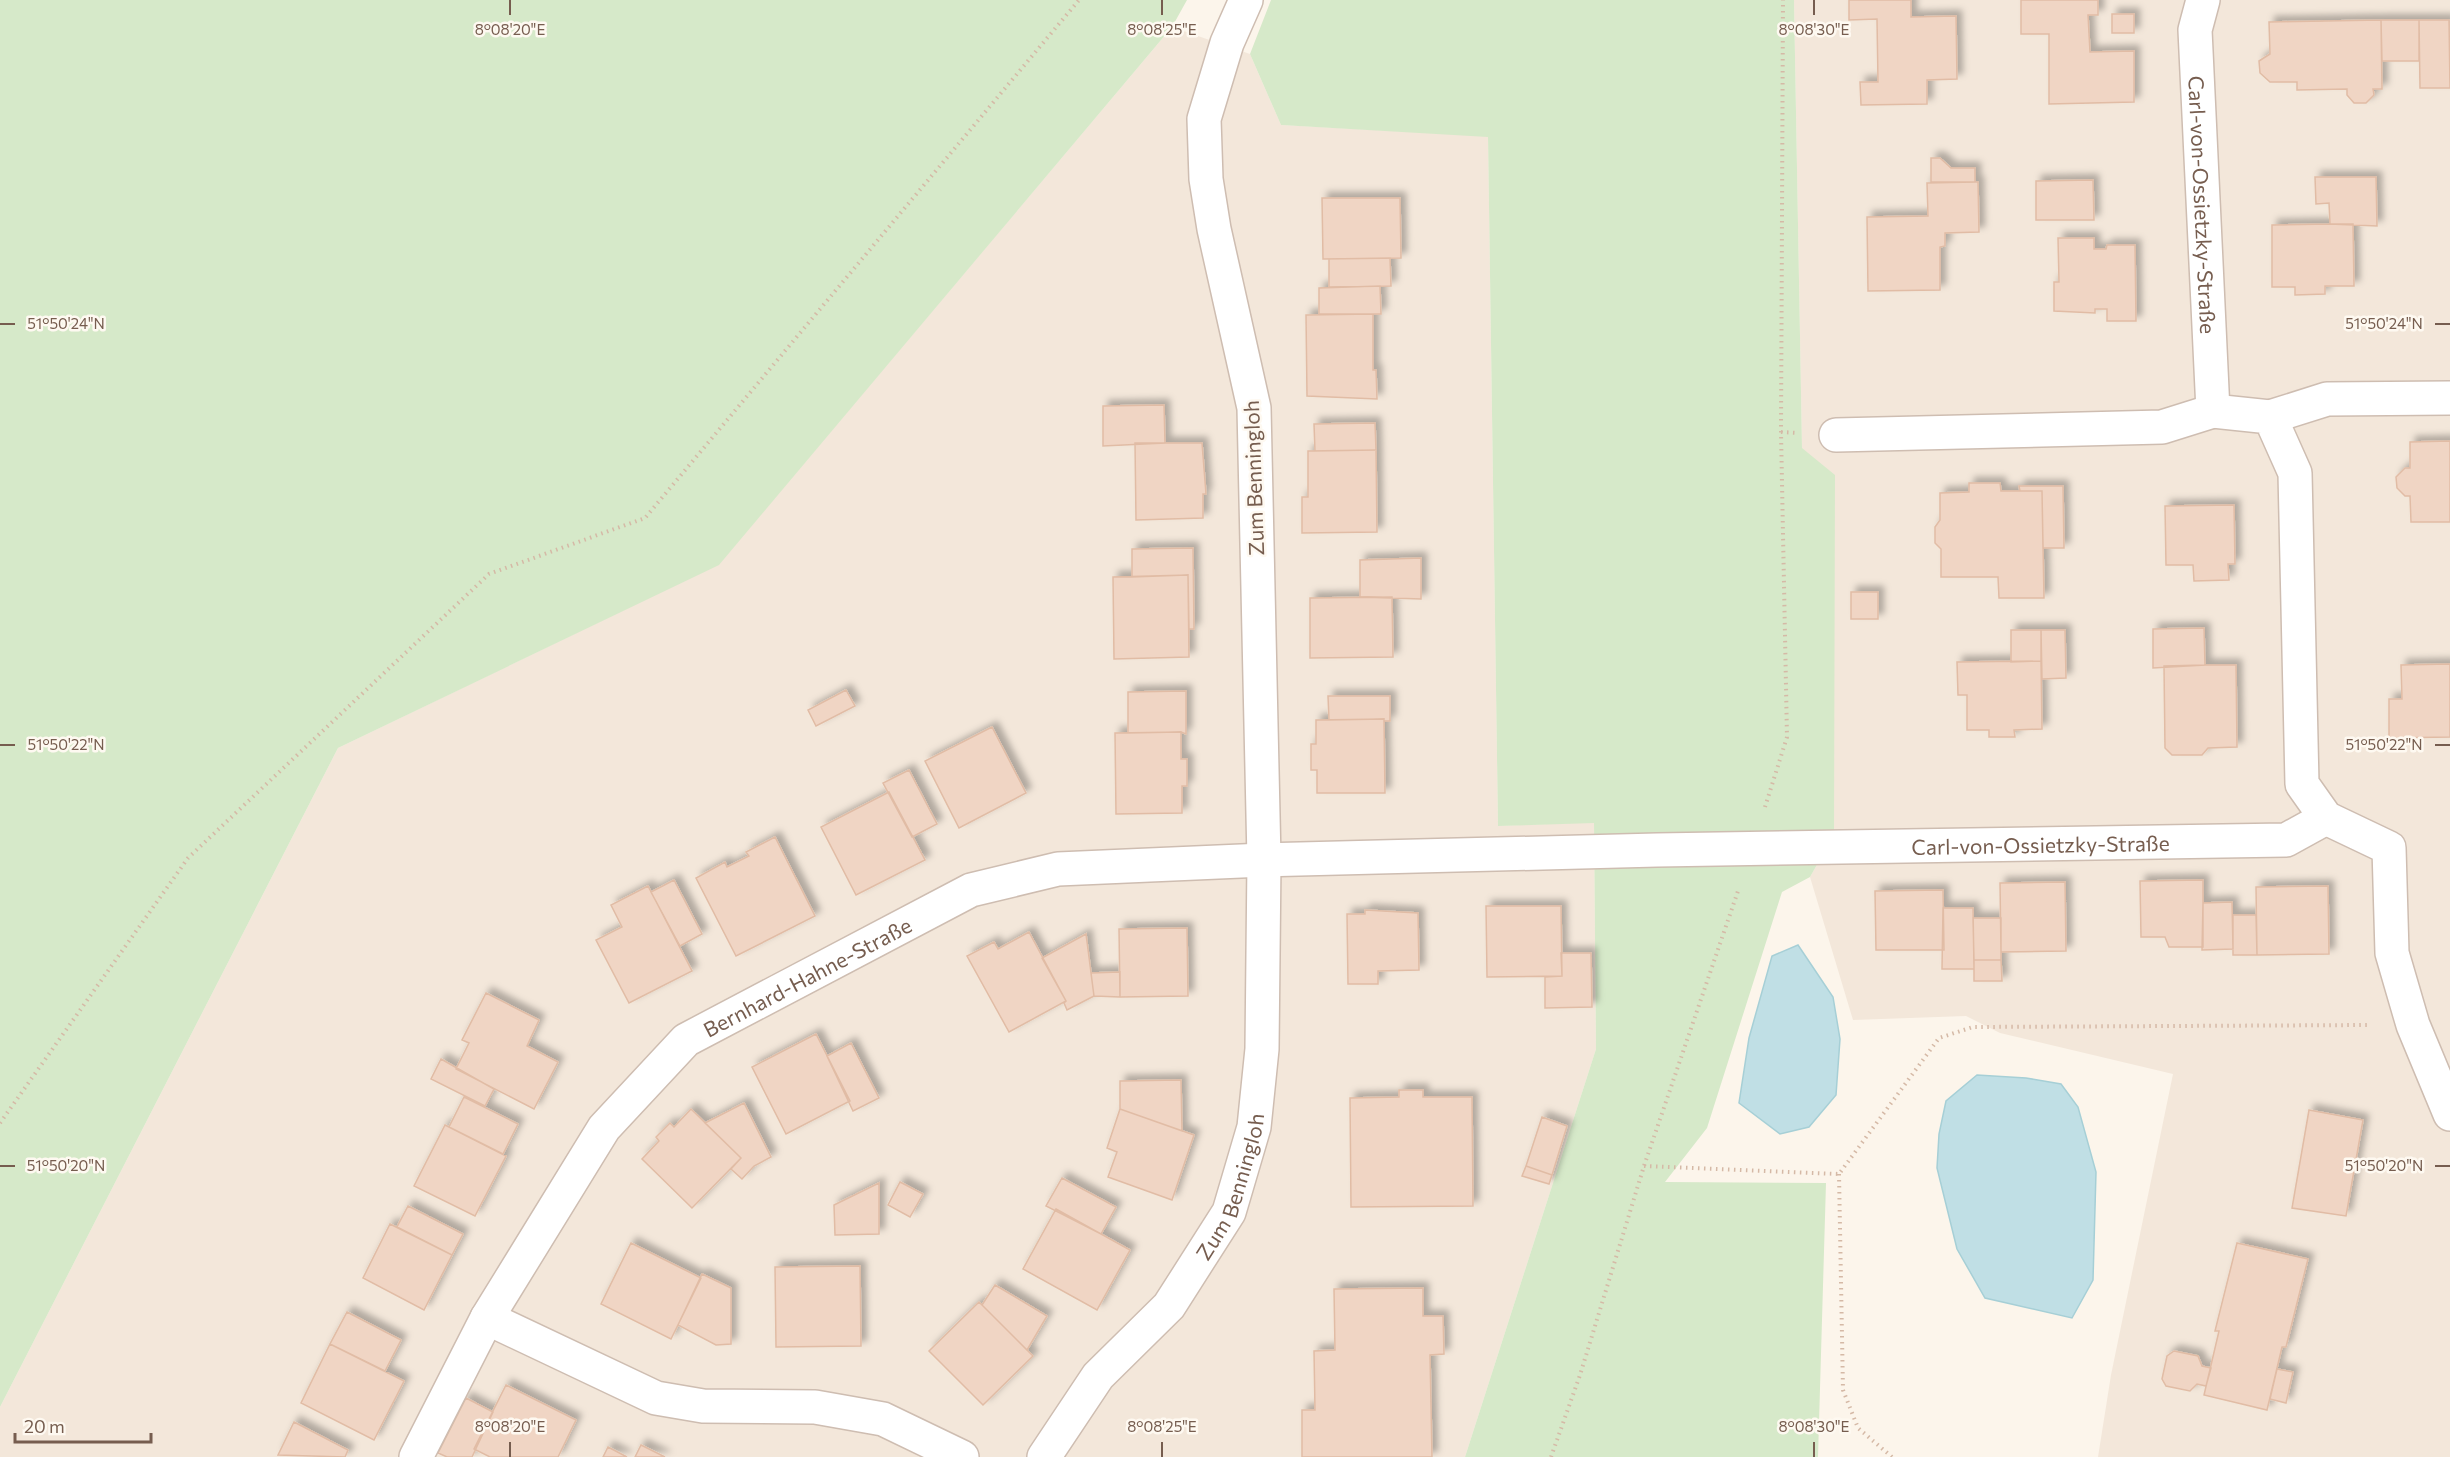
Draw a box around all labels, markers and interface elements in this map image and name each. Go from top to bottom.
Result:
text: 8°08'20"E [475,20,545,38]
text: 8°08'25"E [1127,20,1197,38]
text: 8°08'30"E [1779,20,1850,38]
street label: Carl-von-Ossietzky-Straße [2185,75,2222,334]
text: 51°50'24"N [27,314,105,332]
text: 51°50'24"N [2345,314,2423,332]
street label: Zum Benningloh [1238,400,1268,556]
text: 51°50'22"N [27,735,105,753]
text: 51°50'22"N [2345,735,2423,753]
street label: Carl-von-Ossietzky-Straße [1911,829,2170,858]
street label: Bernhard-Hahne-Straße [698,911,915,1041]
street label: Zum Benningloh [1190,1112,1268,1264]
text: 51°50'20"N [27,1156,105,1174]
text: 51°50'20"N [2345,1156,2423,1174]
scale bar [15,1406,152,1444]
text: 20 m [24,1415,65,1437]
text: 8°08'20"E [475,1417,545,1435]
text: 8°08'25"E [1127,1417,1197,1435]
text: 8°08'30"E [1779,1417,1850,1435]

